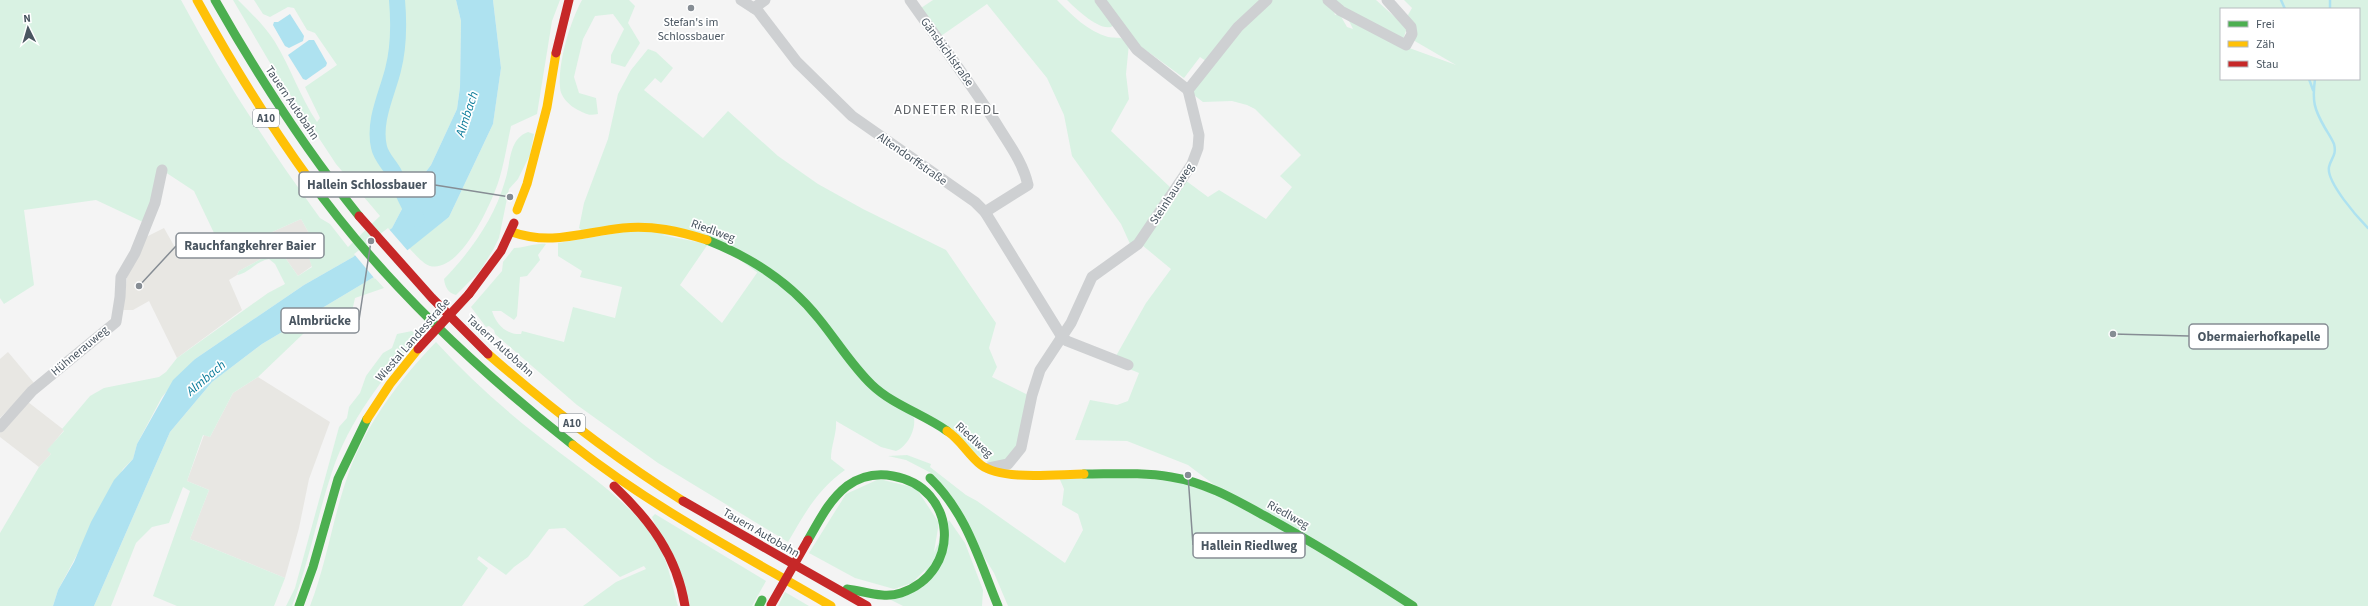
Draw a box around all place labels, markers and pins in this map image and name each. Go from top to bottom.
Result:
marker: Stefan's im Schlossbauer [686,3,696,13]
place label: Stefan's im Schlossbauer [657,14,725,45]
callout: Hallein Schlossbauer [299,172,435,197]
callout: Rauchfangkehrer Baier [176,233,324,258]
callout: Almbrücke [281,308,359,333]
callout: Obermaierhofkapelle [2189,324,2328,349]
callout: Hallein Riedlweg [1193,533,1305,558]

